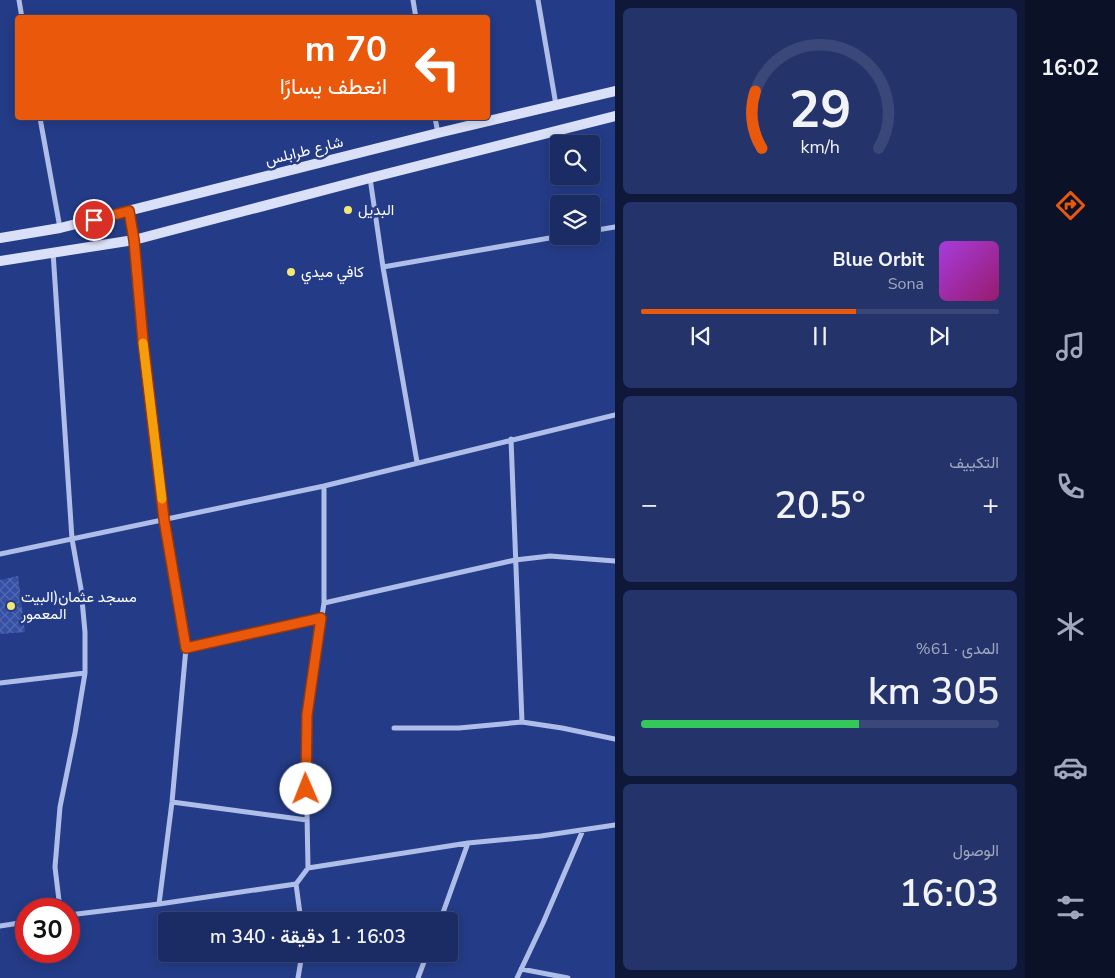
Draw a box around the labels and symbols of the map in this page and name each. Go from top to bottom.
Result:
street label: شارع طرابلس [263,132,346,171]
pin [73,199,115,241]
place label: البديل [358,200,394,220]
marker: البديل [342,204,354,216]
place label: كافي ميدي [301,262,364,285]
marker: كافي ميدي [285,266,297,278]
place label: مسجد عثمان(البيت المعمور [20,587,137,624]
marker: مسجد عثمان(البيت المعمور [5,600,17,612]
position arrow [279,762,331,814]
speed limit sign: 30 [15,898,80,963]

